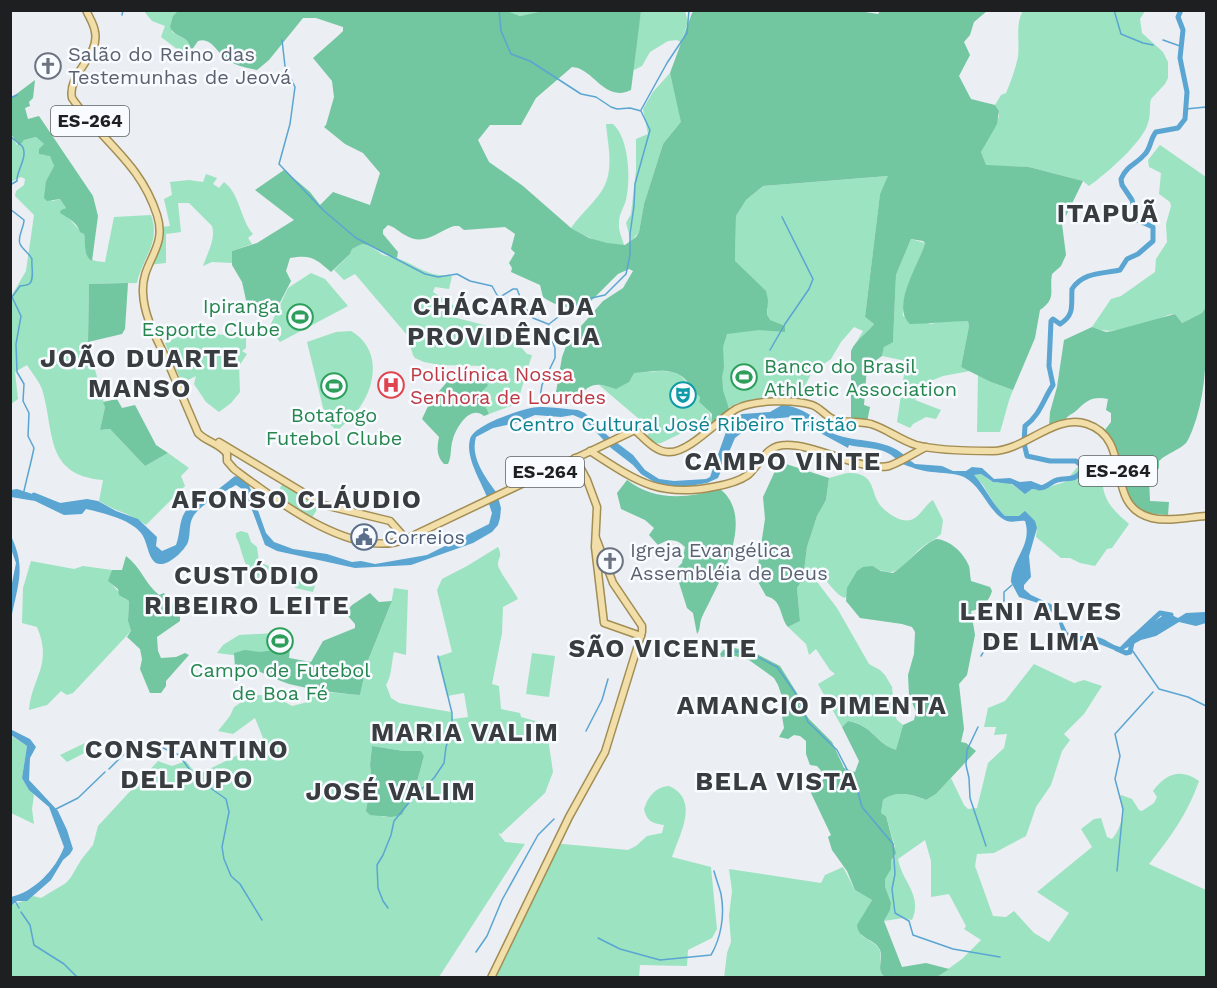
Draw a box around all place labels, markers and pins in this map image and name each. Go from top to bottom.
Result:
place label: Salão do Reino das Testemunhas de Jeová [68,42,291,89]
church icon: Salão do Reino das Testemunhas de Jeová [33,51,63,81]
place label: Ipiranga Esporte Clube [142,294,280,341]
sports icon: Ipiranga Esporte Clube [285,302,315,332]
place label: Banco do Brasil Athletic Association [764,354,957,401]
place label: Policlínica Nossa Senhora de Lourdes [410,362,606,409]
sports icon: Banco do Brasil Athletic Association [729,362,759,392]
hospital icon: Policlínica Nossa Senhora de Lourdes [376,370,406,400]
sports icon: Botafogo Futebol Clube [319,371,349,401]
theatre icon: Centro Cultural José Ribeiro Tristão [668,380,698,410]
place label: Botafogo Futebol Clube [266,403,402,450]
place label: Centro Cultural José Ribeiro Tristão [509,412,857,436]
public building icon: Correios [349,522,379,552]
place label: Correios [384,525,465,549]
place label: Igreja Evangélica Assembléia de Deus [630,538,828,585]
church icon: Igreja Evangélica Assembléia de Deus [595,546,625,576]
sports icon: Campo de Futebol de Boa Fé [265,626,295,656]
place label: Campo de Futebol de Boa Fé [190,658,370,705]

